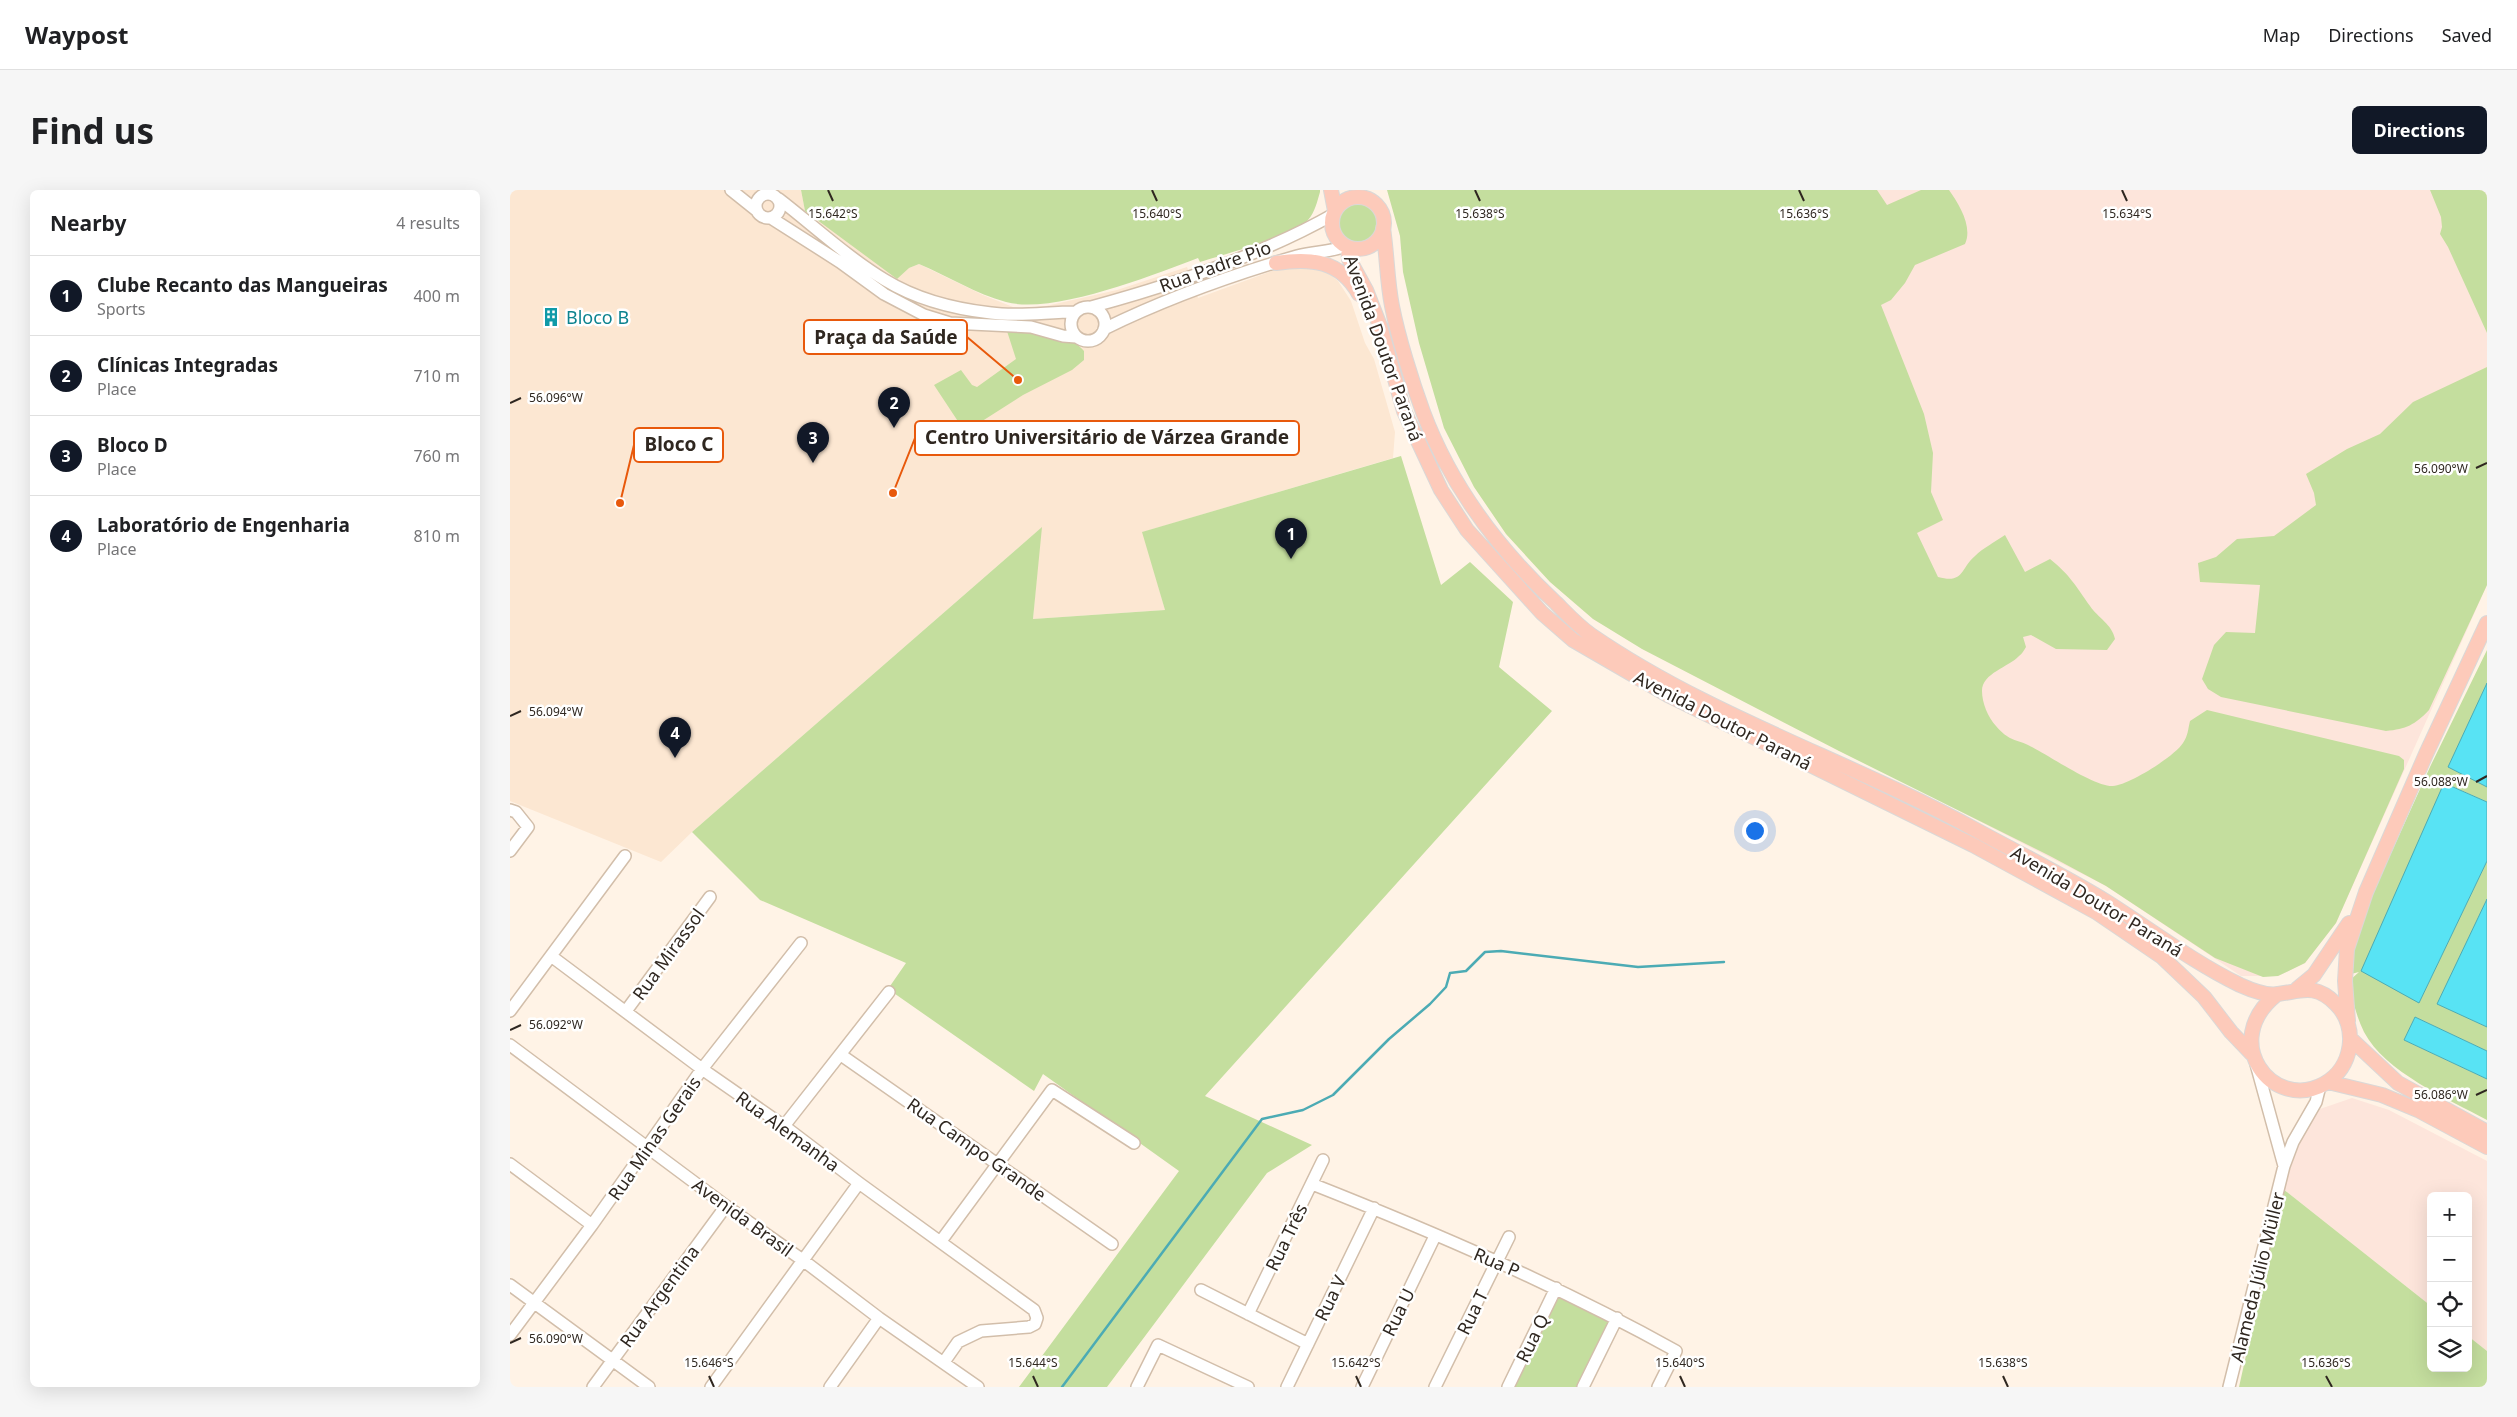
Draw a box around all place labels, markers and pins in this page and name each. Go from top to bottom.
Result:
place label: Bloco B [566,305,629,329]
building icon: Bloco B [540,306,562,328]
callout: Praça da Saúde [804,320,967,354]
pin: 2 [878,387,910,428]
callout: Centro Universitário de Várzea Grande [915,421,1299,455]
pin: 3 [797,422,829,463]
callout: Bloco C [634,428,723,462]
pin: 1 [1275,518,1307,559]
pin: 4 [659,717,691,758]

